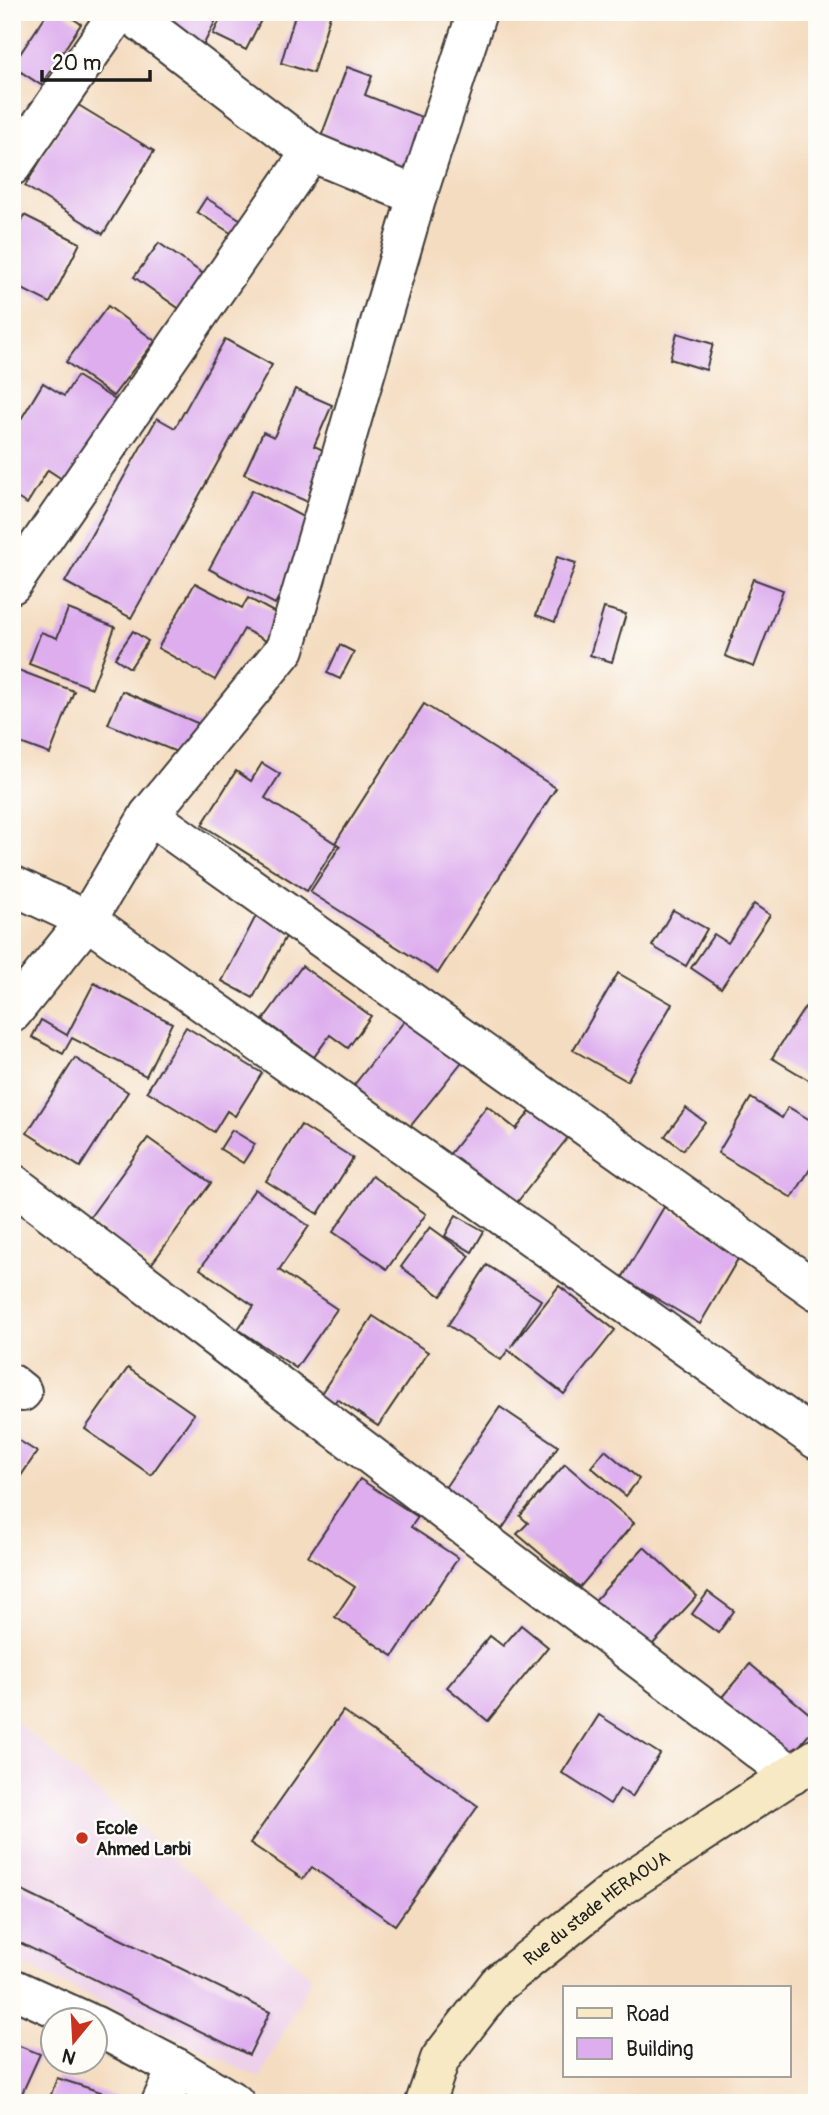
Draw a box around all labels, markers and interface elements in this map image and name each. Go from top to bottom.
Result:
scale bar [42,38,150,82]
text: 20 m [52,50,101,77]
place label: Ecole Ahmed Larbi [96,1817,191,1861]
marker: Ecole Ahmed Larbi [74,1830,90,1846]
street label: Rue du stade HERAOUA [519,1846,675,1971]
legend [563,1986,790,2076]
text: Road [626,2001,670,2028]
north arrow [38,2007,108,2076]
text: Building [626,2036,693,2063]
text: N [59,2043,79,2070]

